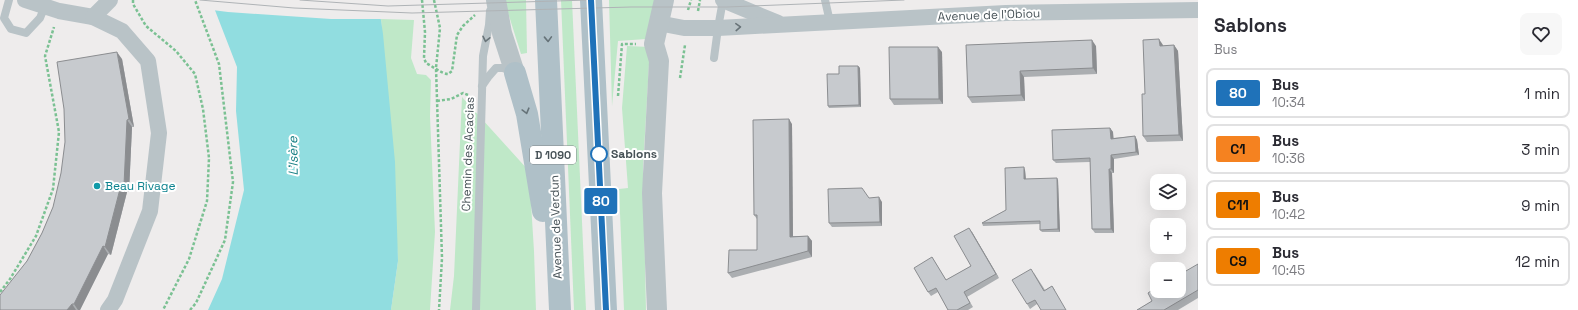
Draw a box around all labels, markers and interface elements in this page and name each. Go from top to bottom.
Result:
street label: Avenue de l'Obiou [937,5,1041,25]
text: Sablons [1214,13,1287,38]
button: heart [1520,13,1562,55]
one-way arrow [735,23,741,31]
one-way arrow [483,36,491,42]
one-way arrow [544,36,552,42]
text: Bus [1214,41,1237,58]
text: Bus [1272,75,1299,94]
text: 80 [1229,84,1247,102]
text: 1 min [1524,84,1560,103]
text: 10:34 [1272,94,1305,111]
street label: Chemin des Acacias [458,96,478,212]
one-way arrow [522,107,530,114]
text: Bus [1272,131,1299,150]
water label: L'Isère [284,135,302,176]
text: C1 [1230,140,1246,158]
text: 3 min [1521,140,1560,159]
marker: Sablons [590,145,608,163]
road number: D 1090 [530,146,576,164]
place label: Sablons [611,146,657,162]
text: 10:36 [1272,150,1305,167]
map controls [1150,174,1186,298]
button: layers [1150,174,1186,210]
street label: Avenue de Verdun [546,175,566,279]
place label: Beau Rivage [105,178,176,194]
marker: Beau Rivage [92,181,102,191]
text: Bus [1272,187,1299,206]
line badge: 80 [583,188,619,214]
text: 80 [592,192,610,210]
text: C11 [1227,196,1249,214]
text: 9 min [1521,196,1560,215]
text: 10:42 [1272,206,1305,223]
button: + [1150,218,1186,254]
text: Bus [1272,243,1299,262]
text: C9 [1229,252,1247,270]
text: 12 min [1515,252,1560,271]
button: − [1150,262,1186,298]
text: 10:45 [1272,262,1305,279]

